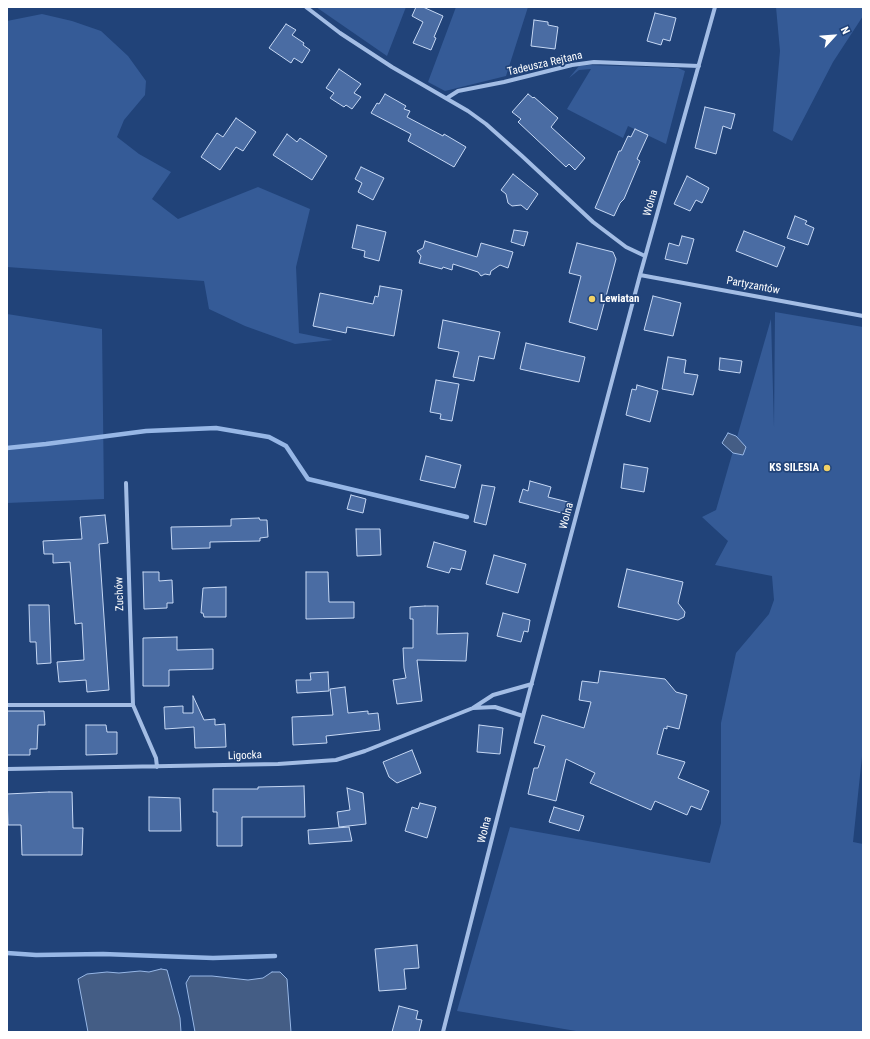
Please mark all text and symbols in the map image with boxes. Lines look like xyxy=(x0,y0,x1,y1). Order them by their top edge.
north arrow xyxy=(814,16,854,56)
text: N xyxy=(838,25,853,36)
street label: Tadeusza Rejtana xyxy=(506,49,584,79)
street label: Wolna xyxy=(641,188,661,218)
street label: Partyzantów xyxy=(725,274,781,298)
place label: Lewiatan xyxy=(600,292,639,306)
marker: Lewiatan xyxy=(587,294,597,304)
place label: KS SILESIA xyxy=(769,461,819,475)
marker: KS SILESIA xyxy=(822,463,832,473)
street label: Wolna xyxy=(557,501,577,531)
street label: Zuchów xyxy=(113,577,127,611)
street label: Ligocka xyxy=(228,749,262,763)
street label: Wolna xyxy=(475,815,495,845)

